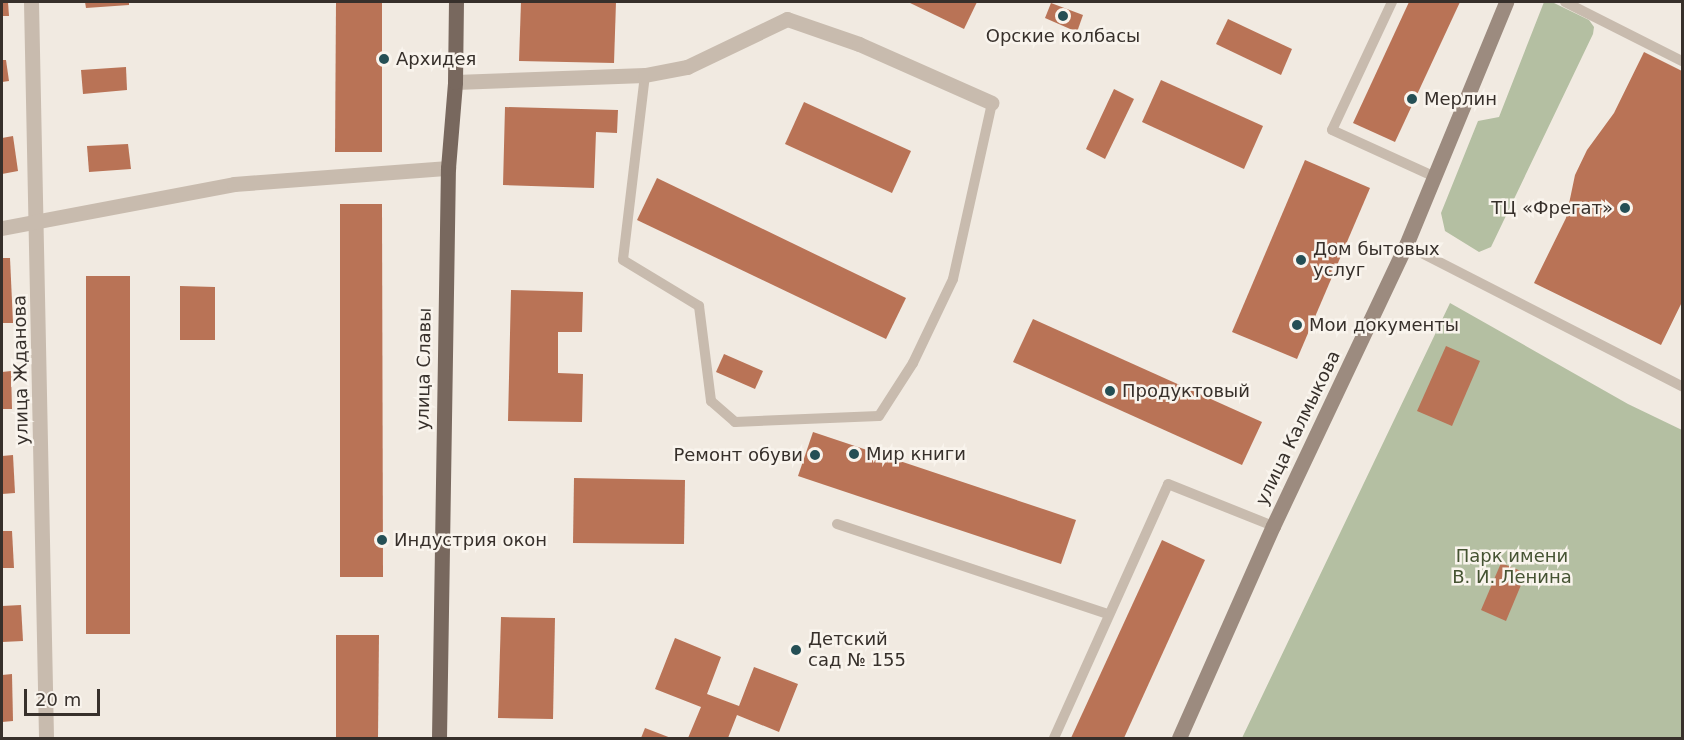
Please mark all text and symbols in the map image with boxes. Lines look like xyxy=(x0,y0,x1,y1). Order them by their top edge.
marker: Орские колбасы xyxy=(1056,9,1070,23)
place label: Орские колбасы xyxy=(986,25,1140,47)
place label: Архидея xyxy=(396,48,476,70)
marker: Архидея xyxy=(377,52,391,66)
place label: Мерлин xyxy=(1424,88,1497,110)
marker: Мерлин xyxy=(1405,92,1419,106)
place label: ТЦ «Фрегат» xyxy=(1491,197,1613,219)
marker: ТЦ «Фрегат» xyxy=(1618,201,1632,215)
place label: Дом бытовых услуг xyxy=(1313,239,1440,282)
marker: Дом бытовых услуг xyxy=(1294,253,1308,267)
street label: улица Жданова xyxy=(9,295,33,445)
street label: улица Славы xyxy=(412,307,436,431)
place label: Мои документы xyxy=(1309,314,1459,336)
marker: Мои документы xyxy=(1290,318,1304,332)
street label: улица Калмыкова xyxy=(1251,347,1345,509)
place label: Продуктовый xyxy=(1122,380,1250,402)
marker: Продуктовый xyxy=(1103,384,1117,398)
place label: Мир книги xyxy=(866,443,966,465)
place label: Ремонт обуви xyxy=(673,444,803,466)
marker: Мир книги xyxy=(847,447,861,461)
marker: Ремонт обуви xyxy=(808,448,822,462)
place label: Индустрия окон xyxy=(394,529,547,551)
marker: Индустрия окон xyxy=(375,533,389,547)
park label: Парк имени В. И. Ленина xyxy=(1452,546,1572,588)
place label: Детский сад № 155 xyxy=(808,629,906,672)
marker: Детский сад № 155 xyxy=(789,643,803,657)
scale bar xyxy=(27,677,104,715)
text: 20 m xyxy=(35,689,81,710)

